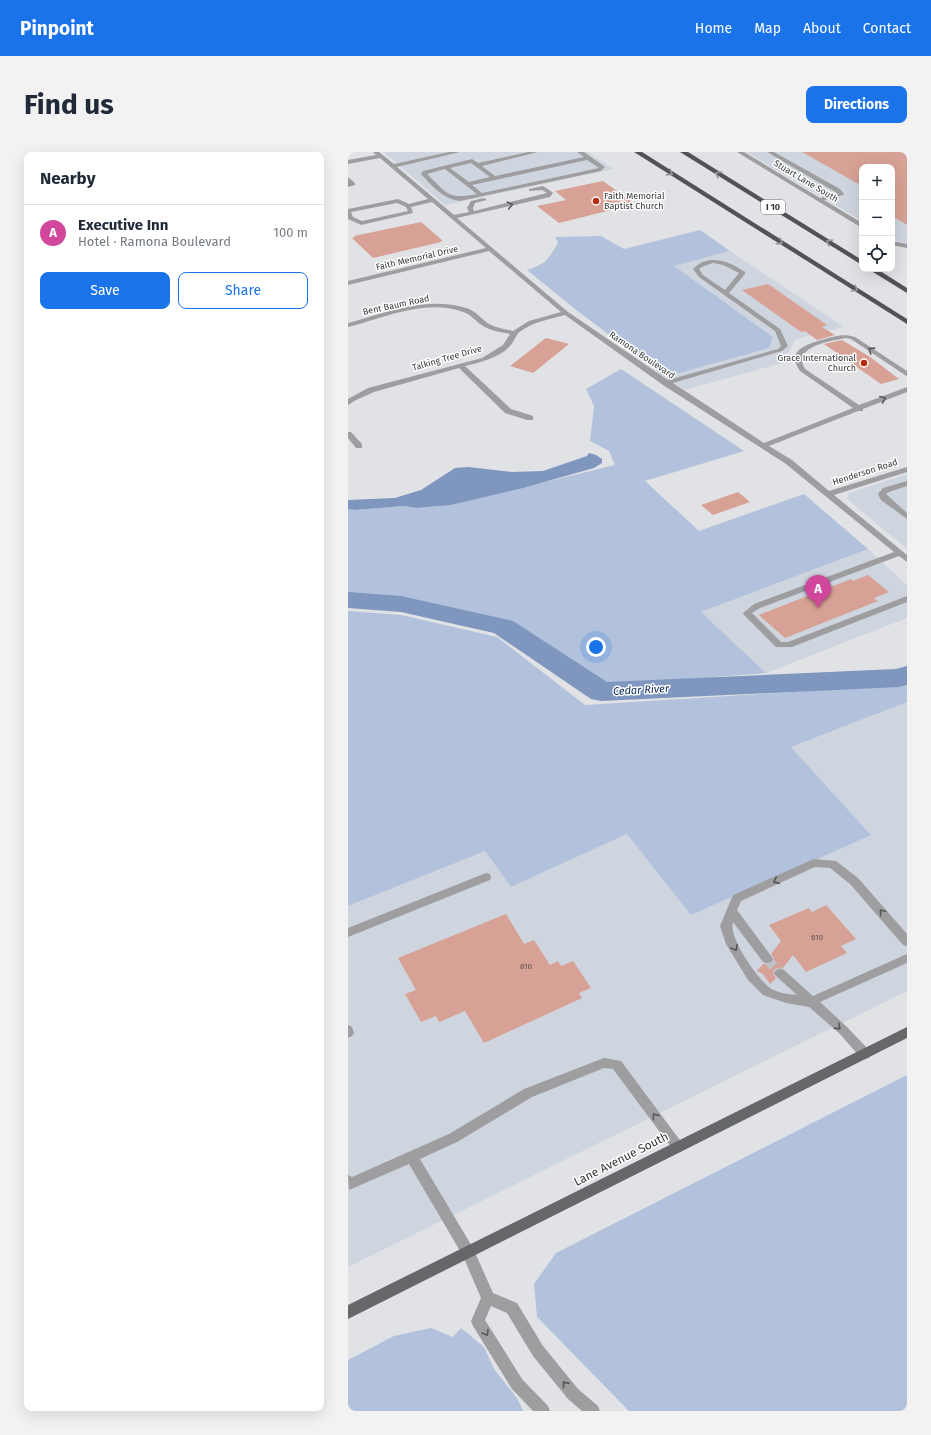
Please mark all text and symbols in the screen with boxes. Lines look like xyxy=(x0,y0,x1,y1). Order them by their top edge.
text: Pinpoint xyxy=(20,17,94,40)
text: Home xyxy=(695,20,732,37)
text: Map xyxy=(754,20,781,37)
text: About xyxy=(803,20,841,37)
text: Contact xyxy=(863,20,911,37)
button: Directions xyxy=(806,86,907,123)
text: Find us xyxy=(24,88,114,121)
street label: Stuart Lane South xyxy=(772,158,840,204)
map controls xyxy=(859,164,895,272)
button: + xyxy=(859,164,895,200)
text: Nearby xyxy=(40,168,95,189)
one-way arrow xyxy=(666,168,673,176)
one-way arrow xyxy=(715,171,722,178)
place label: Faith Memorial Baptist Church xyxy=(604,191,665,211)
marker: Faith Memorial Baptist Church xyxy=(591,196,601,206)
road number: I 10 xyxy=(761,200,785,214)
button: − xyxy=(859,200,895,236)
one-way arrow xyxy=(507,201,513,209)
text: Executive Inn xyxy=(78,216,168,234)
text: A xyxy=(49,225,57,240)
text: 100 m xyxy=(273,225,308,240)
text: Hotel · Ramona Boulevard xyxy=(78,234,231,249)
button: locate xyxy=(859,236,895,272)
one-way arrow xyxy=(776,238,783,245)
one-way arrow xyxy=(826,240,833,247)
street label: Faith Memorial Drive xyxy=(375,244,459,272)
button: Save xyxy=(40,272,170,309)
button: Share xyxy=(178,272,308,309)
one-way arrow xyxy=(851,285,858,292)
street label: Bent Baum Road xyxy=(362,293,430,317)
street label: Ramona Boulevard xyxy=(607,329,677,381)
street label: Talking Tree Drive xyxy=(411,343,483,373)
one-way arrow xyxy=(868,348,875,355)
place label: Grace International Church xyxy=(778,353,856,373)
marker: Grace International Church xyxy=(859,358,869,368)
one-way arrow xyxy=(879,396,887,404)
street label: Henderson Road xyxy=(831,457,899,487)
pin: A xyxy=(805,575,831,608)
your location xyxy=(586,637,606,657)
water label: Cedar River xyxy=(613,682,670,698)
one-way arrow xyxy=(772,876,780,884)
one-way arrow xyxy=(879,910,886,917)
house number: 610 xyxy=(811,933,823,942)
one-way arrow xyxy=(730,944,738,951)
house number: 810 xyxy=(520,962,533,971)
one-way arrow xyxy=(834,1022,841,1029)
one-way arrow xyxy=(653,1113,660,1120)
street label: Lane Avenue South xyxy=(571,1129,671,1189)
one-way arrow xyxy=(481,1329,488,1336)
one-way arrow xyxy=(562,1382,569,1389)

